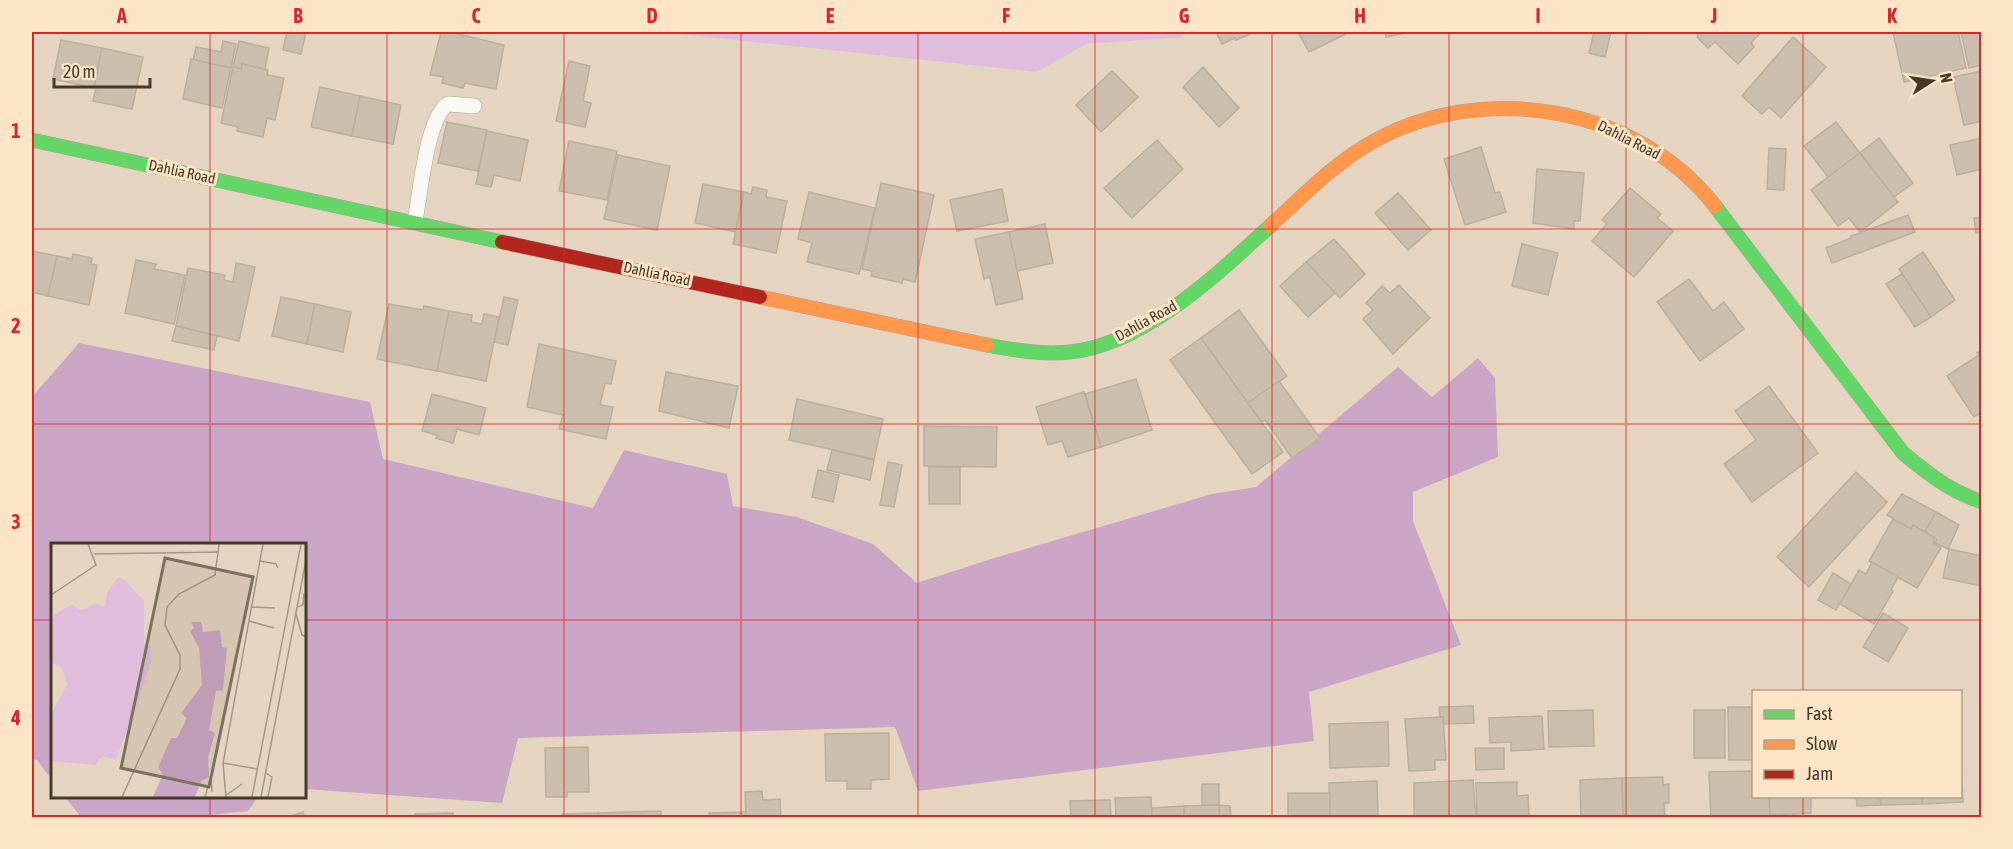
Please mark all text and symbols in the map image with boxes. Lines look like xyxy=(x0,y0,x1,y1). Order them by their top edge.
text: A xyxy=(116,4,127,27)
text: B xyxy=(293,4,303,27)
text: C xyxy=(472,4,481,27)
text: D xyxy=(646,4,658,27)
text: E xyxy=(826,4,835,27)
text: F xyxy=(1002,4,1010,27)
text: G xyxy=(1179,4,1190,27)
text: H xyxy=(1354,4,1366,27)
text: I xyxy=(1535,4,1541,27)
text: J xyxy=(1710,4,1717,27)
text: K xyxy=(1887,4,1897,27)
scale bar xyxy=(54,51,150,89)
north arrow xyxy=(1902,51,1962,111)
text: 20 m xyxy=(63,61,95,82)
text: N xyxy=(1937,71,1956,84)
street label: Dahlia Road xyxy=(1595,117,1663,163)
text: 1 xyxy=(11,119,21,142)
street label: Dahlia Road xyxy=(147,156,217,187)
street label: Dahlia Road xyxy=(622,258,692,289)
street label: Dahlia Road xyxy=(1112,297,1180,344)
text: 2 xyxy=(11,314,21,337)
text: 3 xyxy=(11,510,21,533)
inset map xyxy=(51,543,306,798)
legend xyxy=(1752,690,1962,798)
text: Fast xyxy=(1806,703,1833,724)
text: 4 xyxy=(10,706,21,729)
text: Slow xyxy=(1806,733,1837,754)
text: Jam xyxy=(1806,763,1833,784)

